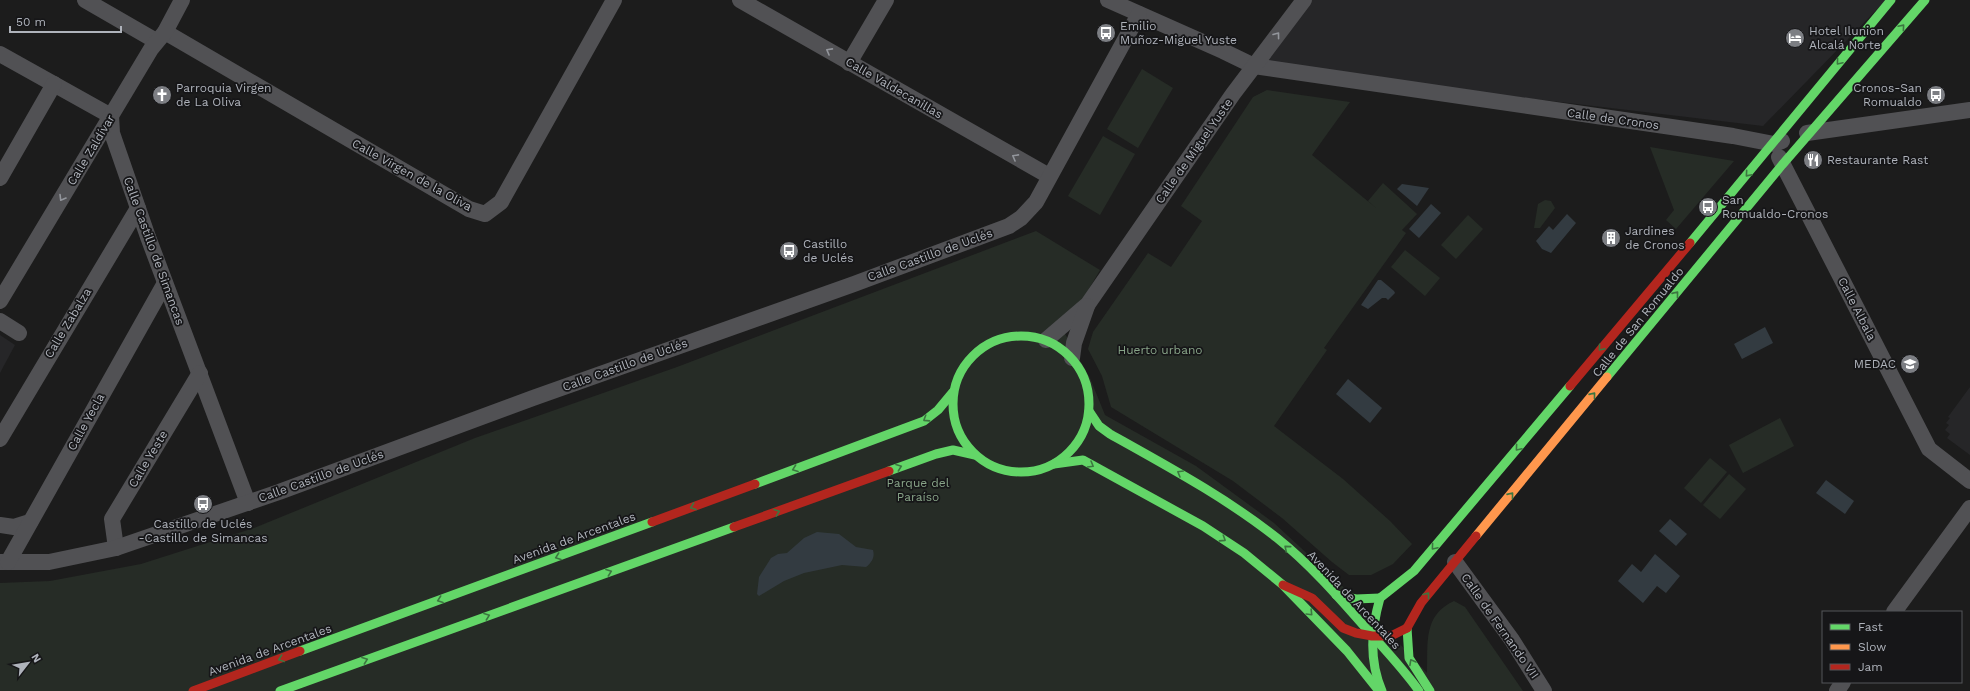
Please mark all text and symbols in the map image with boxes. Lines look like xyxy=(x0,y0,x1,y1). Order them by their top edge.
scale bar xyxy=(10,8,121,34)
text: 50 m xyxy=(16,15,46,29)
place label: Emilio Muñoz-Miguel Yuste xyxy=(1120,19,1237,47)
bus stop icon: Emilio Muñoz-Miguel Yuste xyxy=(1095,22,1117,44)
place label: Hotel Ilunion Alcalá Norte xyxy=(1809,24,1884,52)
one-way arrow xyxy=(1897,24,1904,32)
hotel icon: Hotel Ilunion Alcalá Norte xyxy=(1784,27,1806,49)
one-way arrow xyxy=(1273,32,1280,39)
one-way arrow xyxy=(826,49,833,56)
street label: Calle Valdecanillas xyxy=(843,55,945,121)
one-way arrow xyxy=(1837,58,1844,65)
place label: Parroquia Virgen de La Oliva xyxy=(176,81,272,109)
place label: Cronos-San Romualdo xyxy=(1853,81,1922,109)
church icon: Parroquia Virgen de La Oliva xyxy=(151,84,173,106)
bus stop icon: Cronos-San Romualdo xyxy=(1925,84,1947,106)
street label: Calle de Miguel Yuste xyxy=(1152,96,1236,206)
street label: Calle de Cronos xyxy=(1566,106,1660,132)
street label: Calle Zaldívar xyxy=(64,112,118,188)
street label: Calle Virgen de la Oliva xyxy=(350,136,475,214)
restaurant icon: Restaurante Rast xyxy=(1802,149,1824,171)
place label: Restaurante Rast xyxy=(1827,153,1928,167)
one-way arrow xyxy=(1012,154,1019,161)
one-way arrow xyxy=(1746,169,1753,176)
street label: Calle Castillo de Simancas xyxy=(121,175,187,327)
place label: San Romualdo-Cronos xyxy=(1722,193,1828,221)
one-way arrow xyxy=(59,194,67,201)
bus stop icon: San Romualdo-Cronos xyxy=(1697,196,1719,218)
place label: Jardines de Cronos xyxy=(1625,224,1685,252)
street label: Calle Castillo de Uclés xyxy=(866,226,994,284)
building icon: Jardines de Cronos xyxy=(1600,227,1622,249)
place label: Castillo de Uclés xyxy=(803,237,854,265)
bus stop icon: Castillo de Uclés xyxy=(778,240,800,262)
street label: Calle de San Romualdo xyxy=(1590,264,1686,380)
street label: Calle Albala xyxy=(1835,275,1879,343)
street label: Calle Zabalza xyxy=(42,285,94,360)
one-way arrow xyxy=(1671,292,1678,299)
street label: Calle Castillo de Uclés xyxy=(561,336,689,394)
park label: Huerto urbano xyxy=(1117,343,1203,357)
one-way arrow xyxy=(1599,343,1606,351)
school or university icon: MEDAC xyxy=(1899,353,1921,375)
place label: MEDAC xyxy=(1854,357,1896,371)
street label: Calle Yecla xyxy=(65,391,107,453)
one-way arrow xyxy=(1589,392,1596,399)
one-way arrow xyxy=(923,414,930,421)
street label: Calle Yeste xyxy=(125,428,171,490)
one-way arrow xyxy=(1515,443,1522,450)
street label: Calle Castillo de Uclés xyxy=(257,447,385,505)
one-way arrow xyxy=(1087,460,1094,467)
one-way arrow xyxy=(792,464,799,472)
one-way arrow xyxy=(895,464,902,472)
one-way arrow xyxy=(1177,470,1184,477)
park label: Parque del Paraíso xyxy=(887,476,950,504)
bus stop icon: Castillo de Uclés -Castillo de Simancas xyxy=(192,493,214,515)
one-way arrow xyxy=(1506,493,1513,500)
one-way arrow xyxy=(689,502,696,510)
one-way arrow xyxy=(773,508,780,516)
street label: Avenida de Arcentales xyxy=(511,509,637,567)
place label: Castillo de Uclés -Castillo de Simancas xyxy=(138,517,268,545)
one-way arrow xyxy=(1219,535,1226,542)
one-way arrow xyxy=(1431,542,1438,550)
one-way arrow xyxy=(1284,545,1291,552)
street label: Avenida de Arcentales xyxy=(1305,548,1403,652)
one-way arrow xyxy=(554,552,561,560)
one-way arrow xyxy=(606,568,613,577)
street label: Calle de Fernando VII xyxy=(1458,571,1542,681)
one-way arrow xyxy=(1422,592,1429,599)
one-way arrow xyxy=(437,595,444,604)
one-way arrow xyxy=(1305,608,1313,616)
legend xyxy=(1822,611,1962,683)
one-way arrow xyxy=(484,613,491,621)
text: Fast xyxy=(1858,620,1883,634)
street label: Avenida de Arcentales xyxy=(207,621,333,679)
text: Slow xyxy=(1858,640,1886,654)
north arrow xyxy=(8,643,48,683)
text: N xyxy=(28,651,44,665)
one-way arrow xyxy=(277,654,284,662)
one-way arrow xyxy=(361,657,368,665)
one-way arrow xyxy=(1409,659,1416,666)
text: Jam xyxy=(1858,660,1883,674)

